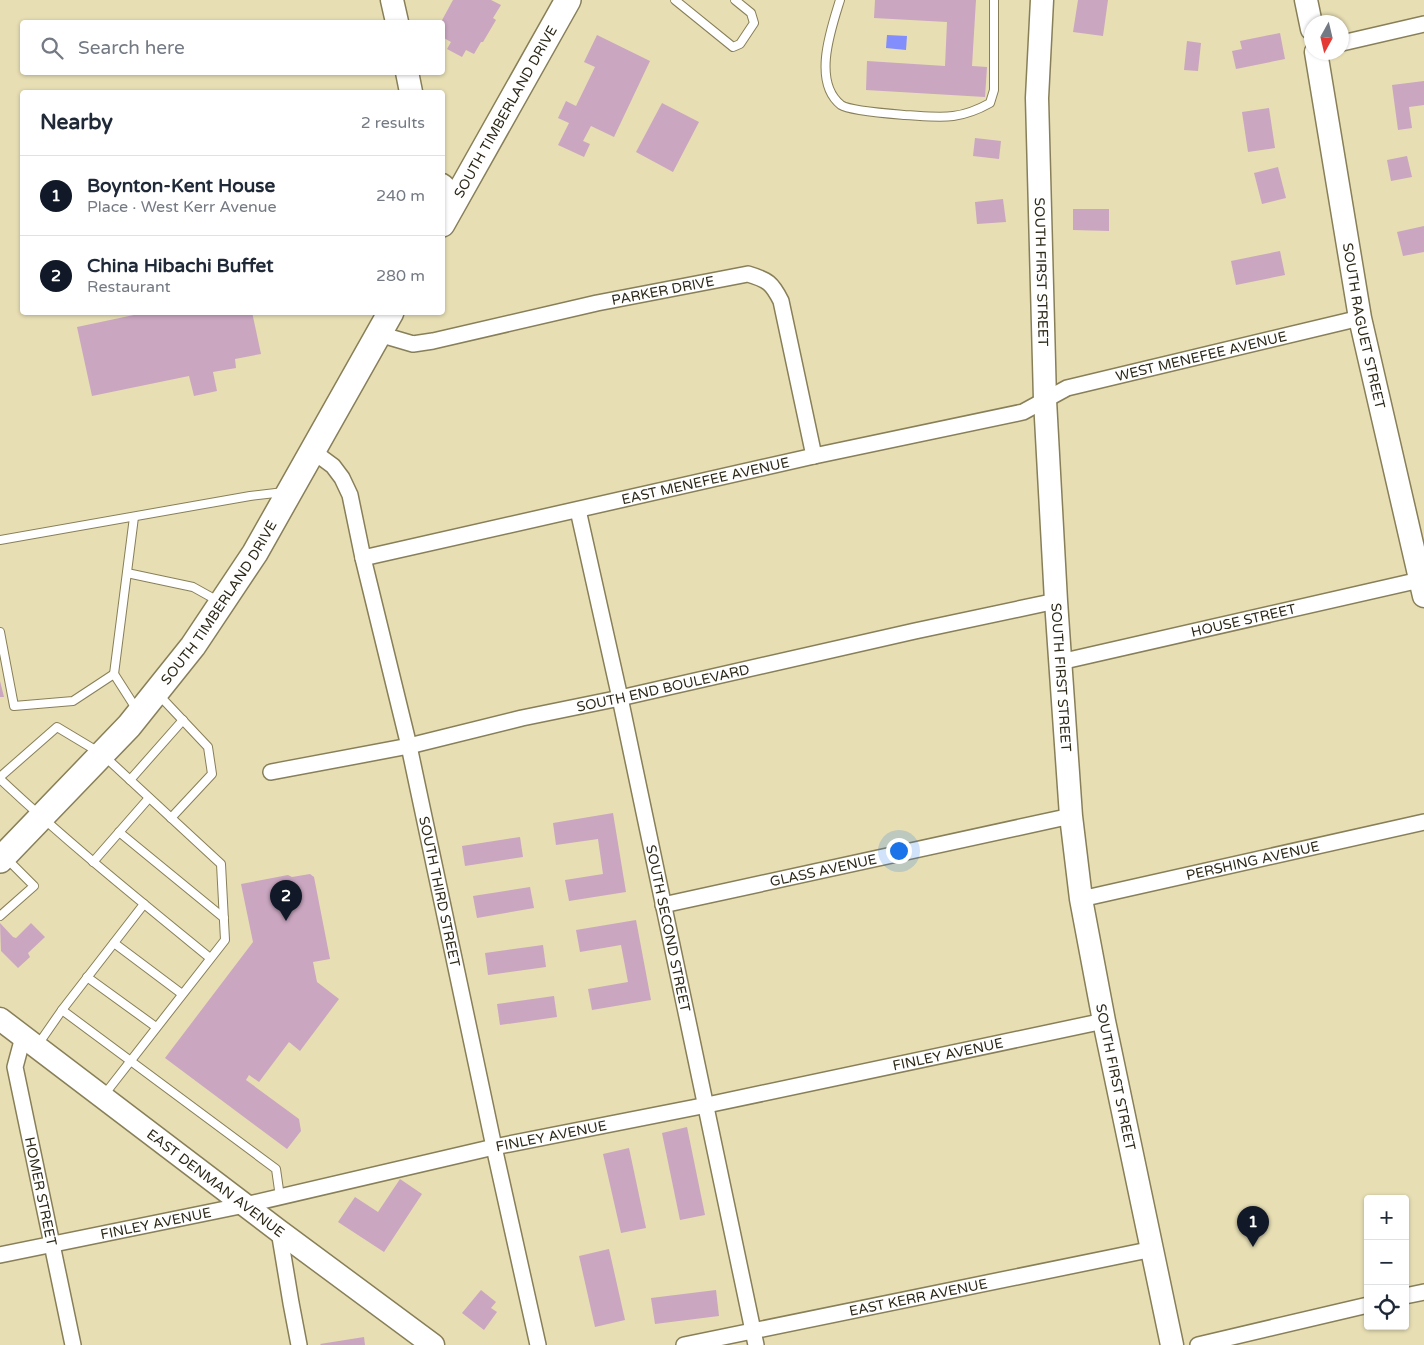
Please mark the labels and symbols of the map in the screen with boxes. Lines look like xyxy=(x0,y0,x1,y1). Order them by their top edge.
north arrow xyxy=(1304,15,1349,60)
street label: SOUTH TIMBERLAND DRIVE xyxy=(450,22,560,201)
street label: SOUTH FIRST STREET xyxy=(1031,197,1052,347)
street label: SOUTH RAGUET STREET xyxy=(1339,242,1389,411)
street label: PARKER DRIVE xyxy=(610,272,716,309)
street label: WEST MENEFEE AVENUE xyxy=(1114,327,1288,385)
street label: EAST MENEFEE AVENUE xyxy=(620,453,791,508)
street label: SOUTH TIMBERLAND DRIVE xyxy=(157,517,280,688)
street label: HOUSE STREET xyxy=(1189,600,1298,640)
street label: SOUTH FIRST STREET xyxy=(1048,602,1075,753)
street label: SOUTH END BOULEVARD xyxy=(575,660,751,715)
street label: SOUTH THIRD STREET xyxy=(416,815,464,969)
street label: PERSHING AVENUE xyxy=(1184,837,1321,884)
your location xyxy=(886,838,912,864)
street label: SOUTH SECOND STREET xyxy=(643,843,694,1014)
street label: GLASS AVENUE xyxy=(768,850,878,890)
pin: 2 xyxy=(270,880,302,921)
street label: SOUTH FIRST STREET xyxy=(1092,1002,1139,1152)
street label: FINLEY AVENUE xyxy=(891,1034,1005,1074)
street label: FINLEY AVENUE xyxy=(494,1116,608,1155)
street label: EAST DENMAN AVENUE xyxy=(144,1125,288,1241)
street label: HOMER STREET xyxy=(21,1135,61,1248)
street label: FINLEY AVENUE xyxy=(99,1204,213,1243)
pin: 1 xyxy=(1237,1206,1269,1247)
street label: EAST KERR AVENUE xyxy=(847,1275,989,1320)

